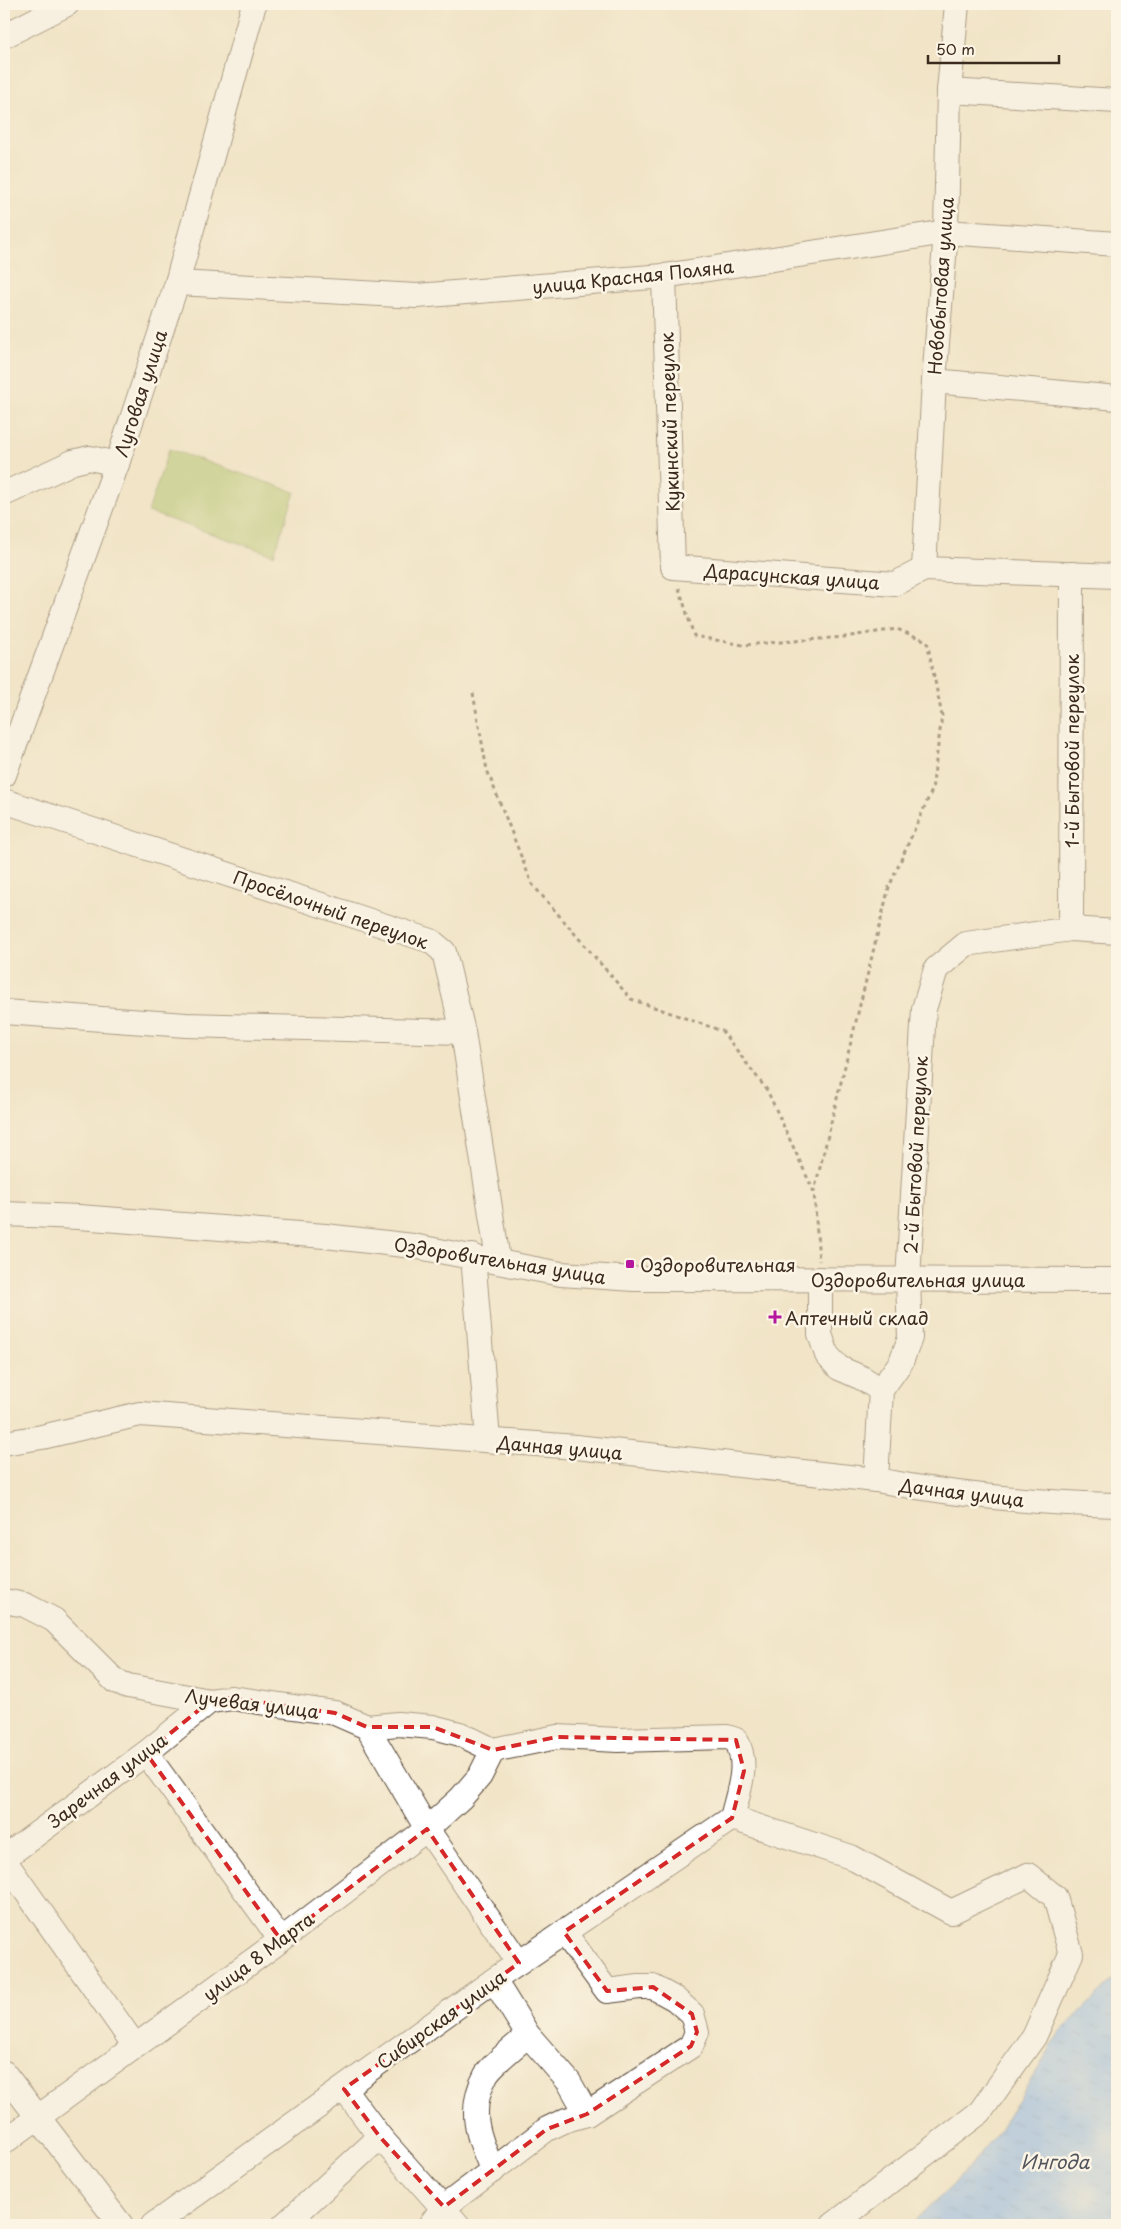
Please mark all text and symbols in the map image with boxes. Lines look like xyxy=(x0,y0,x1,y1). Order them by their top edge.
scale bar xyxy=(928,32,1060,64)
text: 50 m xyxy=(936,37,975,60)
street label: Новобытовая улица xyxy=(920,196,960,376)
street label: улица Красная Поляна xyxy=(531,252,736,300)
street label: Луговая улица xyxy=(107,325,173,460)
street label: Кукинский переулок xyxy=(652,332,686,512)
street label: Дарасунская улица xyxy=(703,556,881,596)
street label: 1-й Бытовой переулок xyxy=(1058,654,1085,848)
street label: Просёлочный переулок xyxy=(230,863,433,955)
street label: 2-й Бытовой переулок xyxy=(896,1055,934,1255)
street label: Оздоровительная улица xyxy=(392,1230,609,1290)
place label: Оздоровительная xyxy=(640,1251,796,1278)
marker: Оздоровительная xyxy=(624,1258,636,1270)
street label: Оздоровительная улица xyxy=(811,1266,1026,1293)
place label: Аптечный склад xyxy=(785,1304,929,1331)
marker: Аптечный склад xyxy=(769,1311,781,1323)
street label: Дачная улица xyxy=(495,1428,624,1466)
street label: Дачная улица xyxy=(897,1471,1027,1513)
street label: Лучевая улица xyxy=(183,1681,321,1725)
street label: Заречная улица xyxy=(42,1726,173,1834)
street label: улица 8 Марта xyxy=(197,1905,319,2007)
street label: Сибирская улица xyxy=(371,1962,512,2075)
water label: Ингода xyxy=(1021,2147,1090,2175)

